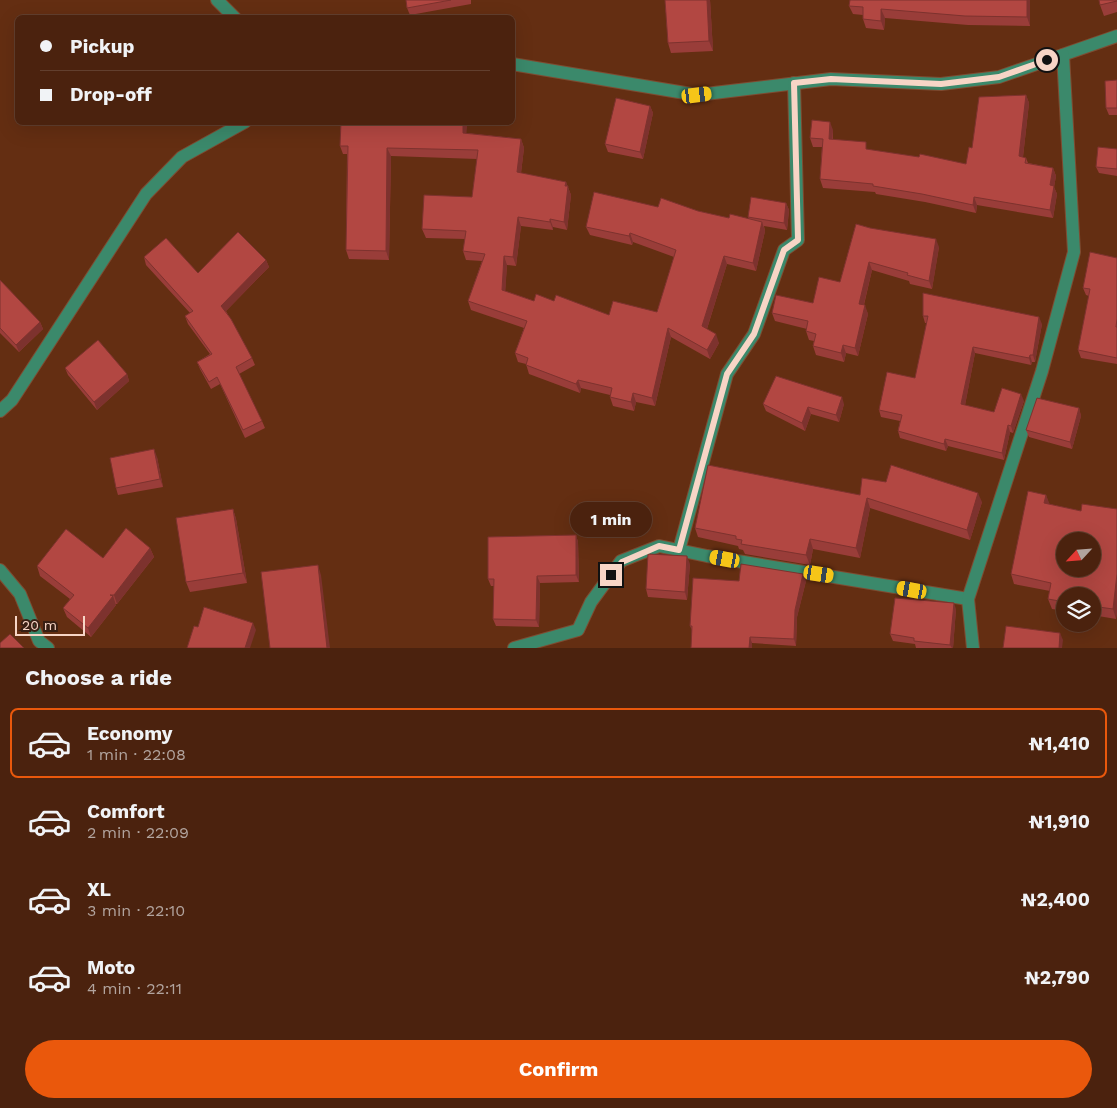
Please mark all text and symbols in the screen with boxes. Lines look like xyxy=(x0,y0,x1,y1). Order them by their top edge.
text: Pickup xyxy=(70,35,134,58)
route start xyxy=(1036,49,1058,71)
text: Drop-off xyxy=(70,83,152,106)
car xyxy=(681,86,712,104)
callout: 1 min xyxy=(570,502,652,538)
text: 1 min xyxy=(590,510,632,529)
north arrow xyxy=(1056,532,1101,578)
map controls xyxy=(1056,532,1101,632)
car xyxy=(708,549,741,569)
route end xyxy=(600,564,622,586)
car xyxy=(803,564,834,584)
car xyxy=(895,580,928,600)
button: layers xyxy=(1056,587,1101,632)
scale bar xyxy=(15,613,85,636)
text: 20 m xyxy=(22,617,57,633)
text: Choose a ride xyxy=(25,665,172,690)
icon: car xyxy=(27,721,72,766)
text: Economy xyxy=(87,722,172,745)
text: ₦1,410 xyxy=(1029,732,1090,755)
text: 1 min · 22:08 xyxy=(87,745,186,764)
icon: car xyxy=(27,799,72,844)
text: Comfort xyxy=(87,800,165,823)
text: ₦1,910 xyxy=(1029,810,1090,833)
text: 2 min · 22:09 xyxy=(87,823,189,842)
icon: car xyxy=(27,877,72,922)
text: XL xyxy=(87,878,111,901)
text: ₦2,400 xyxy=(1021,888,1090,911)
text: 3 min · 22:10 xyxy=(87,901,185,920)
icon: car xyxy=(27,955,72,1000)
text: Moto xyxy=(87,956,135,979)
text: ₦2,790 xyxy=(1024,966,1090,989)
text: 4 min · 22:11 xyxy=(87,979,182,998)
button: Confirm xyxy=(25,1040,1092,1098)

